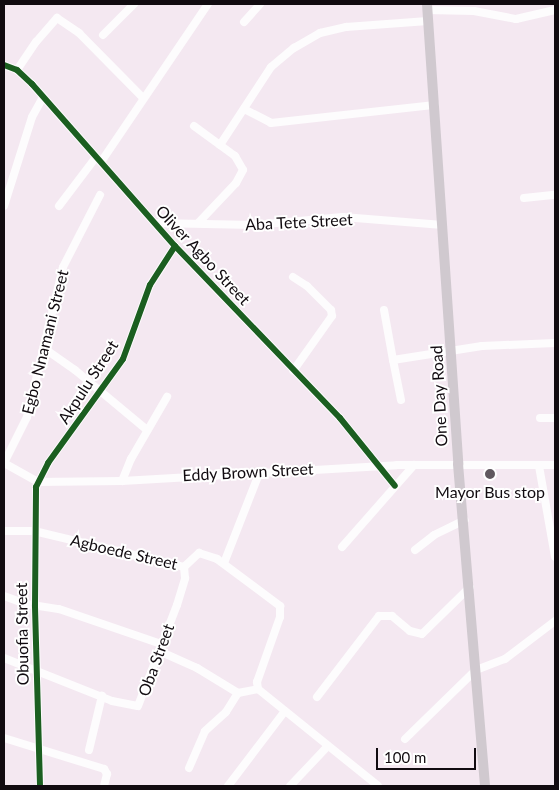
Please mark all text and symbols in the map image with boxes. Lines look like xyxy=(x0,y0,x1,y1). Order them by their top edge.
street label: Oliver Agbo Street xyxy=(152,201,254,309)
street label: Aba Tete Street xyxy=(245,210,353,234)
street label: Egbo Nnamani Street xyxy=(18,268,72,416)
street label: Akpulu Street xyxy=(54,337,122,427)
street label: One Day Road xyxy=(427,345,451,447)
street label: Eddy Brown Street xyxy=(182,459,314,485)
marker: Mayor Bus stop xyxy=(484,468,496,480)
place label: Mayor Bus stop xyxy=(435,482,545,502)
street label: Agboede Street xyxy=(69,530,179,574)
street label: Obuofia Street xyxy=(12,582,32,686)
street label: Oba Street xyxy=(134,621,178,699)
scale bar xyxy=(379,738,479,770)
text: 100 m xyxy=(384,748,426,766)

